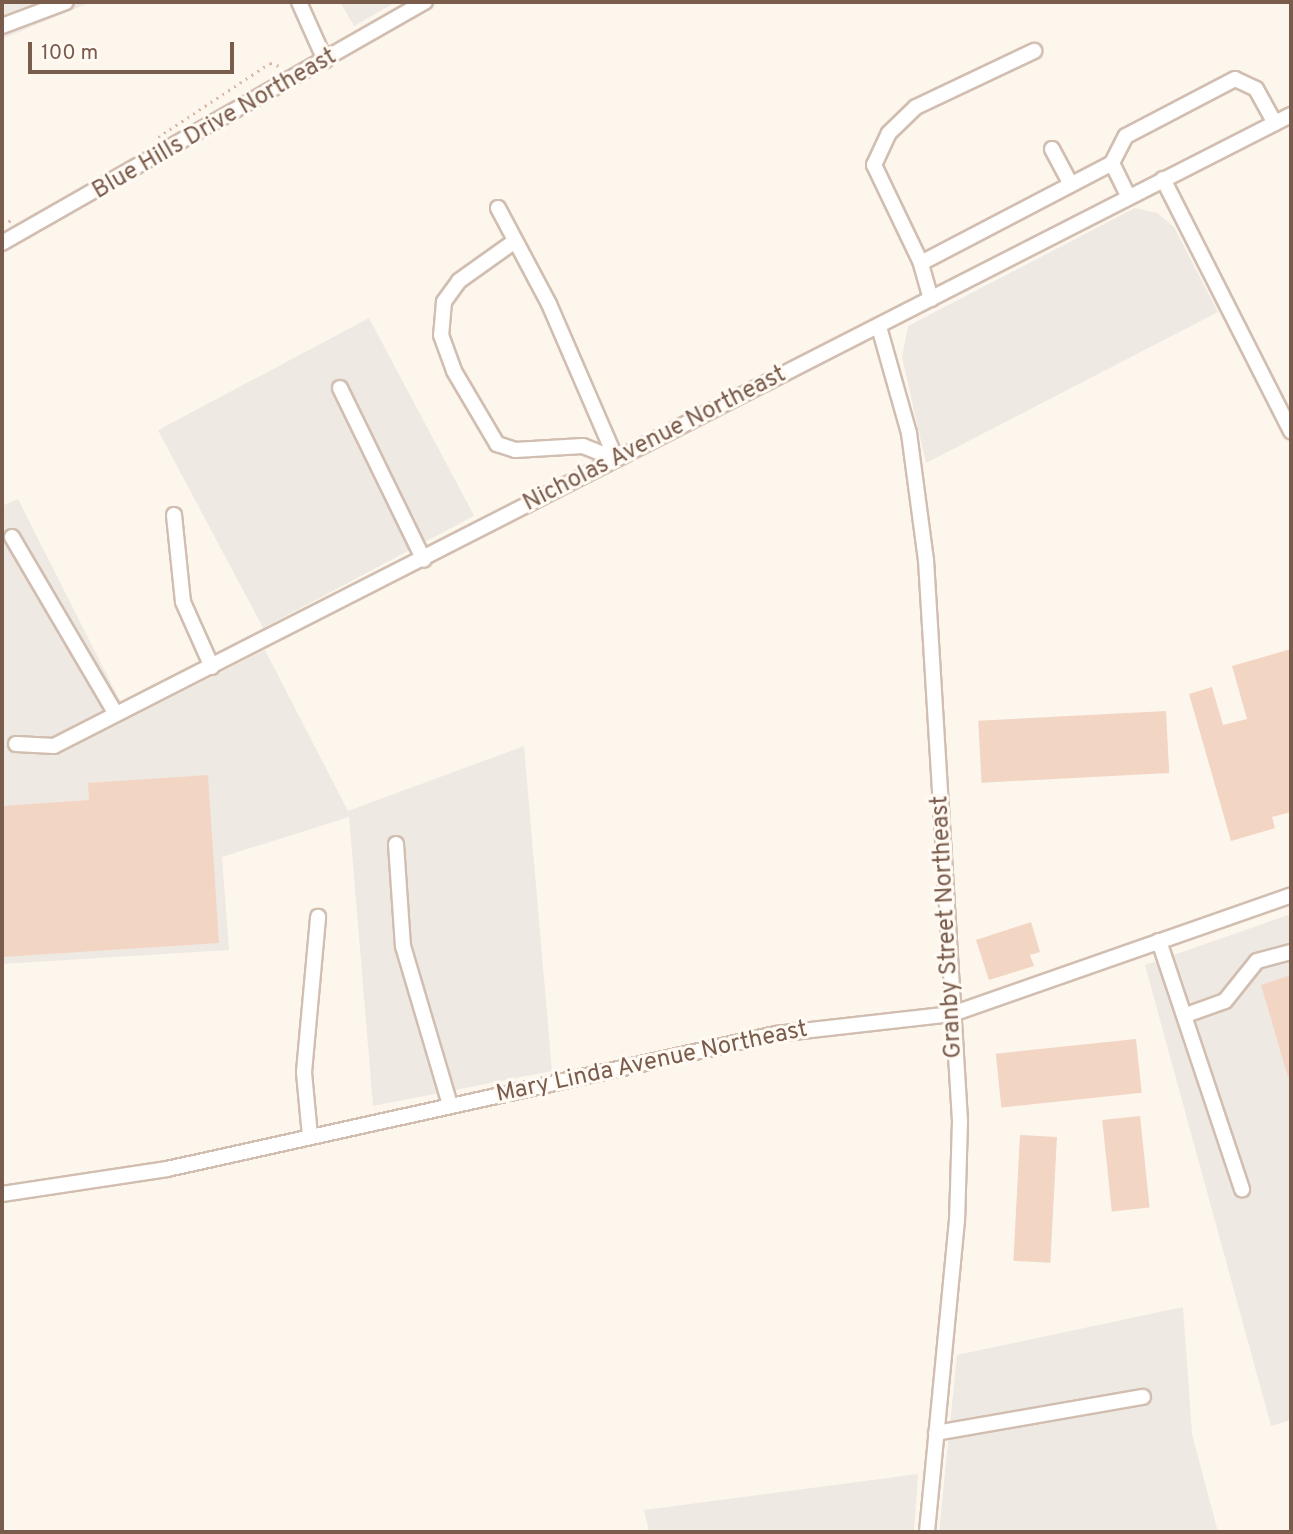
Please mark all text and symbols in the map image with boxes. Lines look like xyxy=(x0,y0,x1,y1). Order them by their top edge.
scale bar xyxy=(32,28,238,72)
text: 100 m xyxy=(41,40,98,67)
street label: Blue Hills Drive Northeast xyxy=(88,43,342,207)
street label: Nicholas Avenue Northeast xyxy=(518,361,792,519)
street label: Granby Street Northeast xyxy=(927,795,969,1059)
street label: Mary Linda Avenue Northeast xyxy=(493,1016,811,1110)

